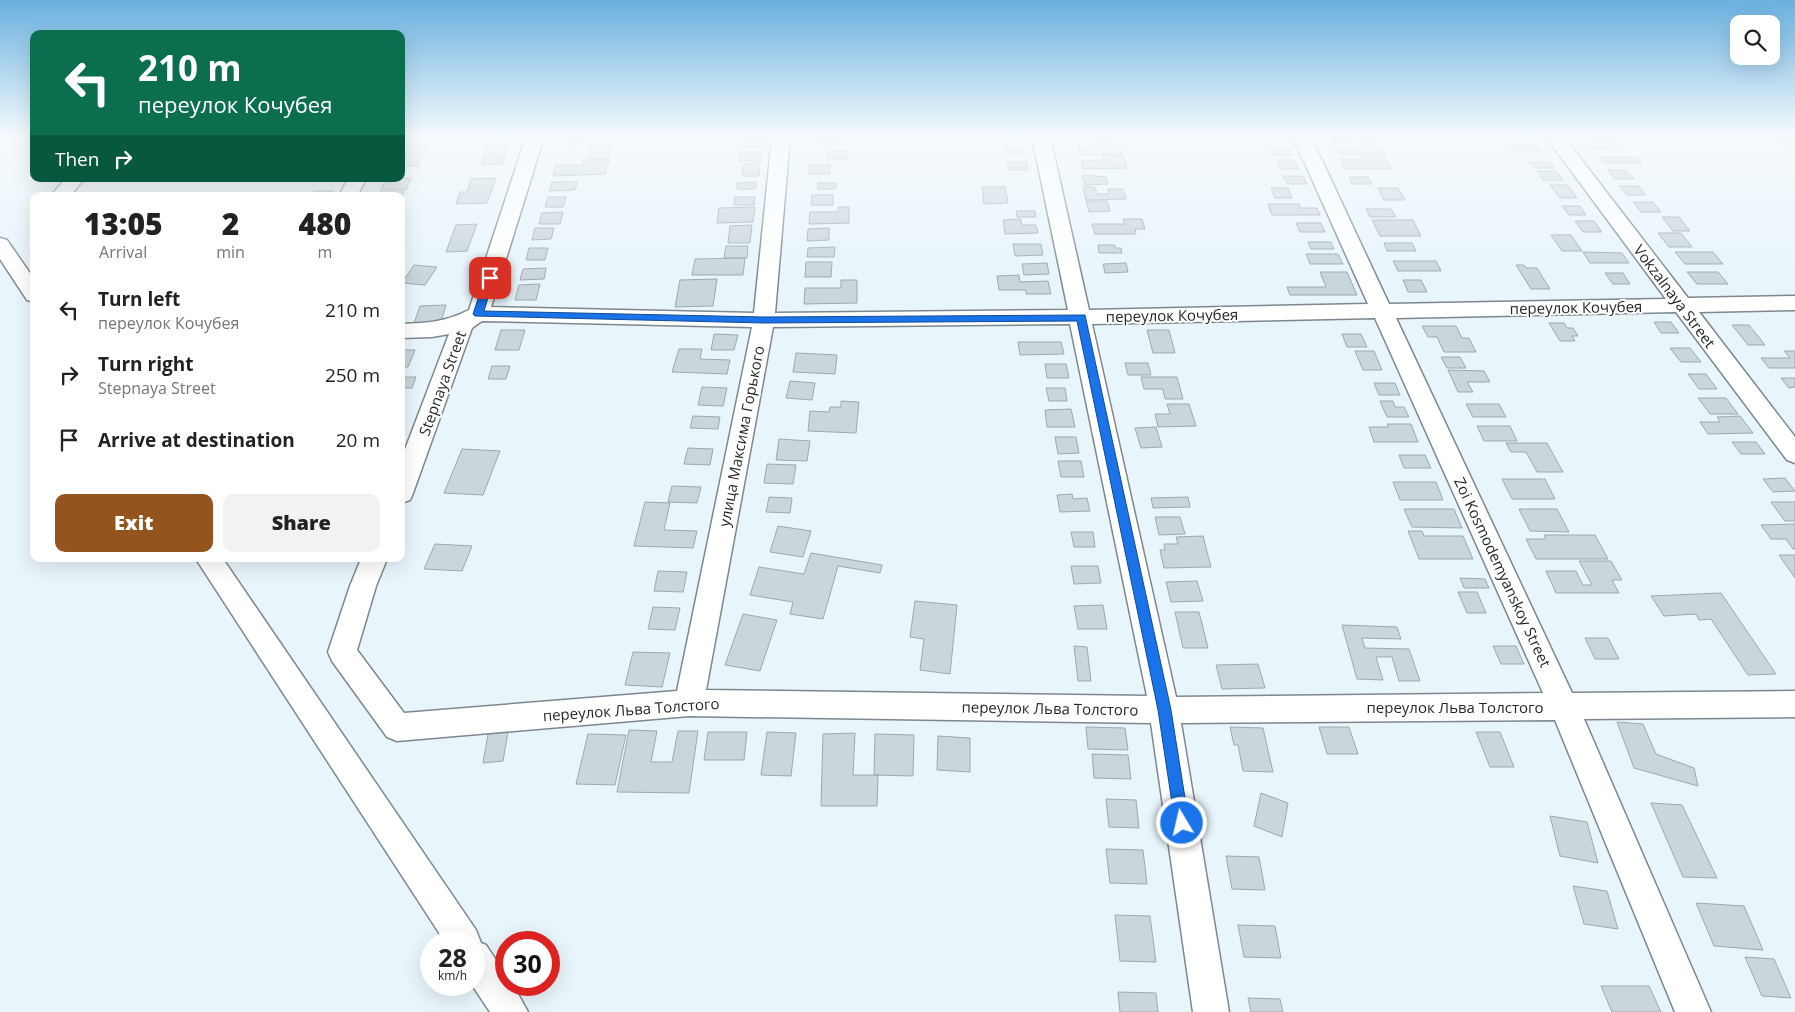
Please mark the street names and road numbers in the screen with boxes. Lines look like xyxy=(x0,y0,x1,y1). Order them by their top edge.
street label: Vokzalnaya Street xyxy=(1630,240,1720,352)
street label: переулок Кочубея xyxy=(1510,296,1642,318)
street label: переулок Кочубея xyxy=(1106,304,1238,326)
street label: Stepnaya Street xyxy=(414,328,470,438)
street label: улица Максима Горького xyxy=(714,344,768,528)
street label: Zoi Kosmodemyanskoy Street xyxy=(1450,474,1556,670)
street label: переулок Льва Толстого xyxy=(542,693,720,725)
street label: переулок Льва Толстого xyxy=(961,696,1139,720)
street label: переулок Льва Толстого xyxy=(1367,697,1543,717)

